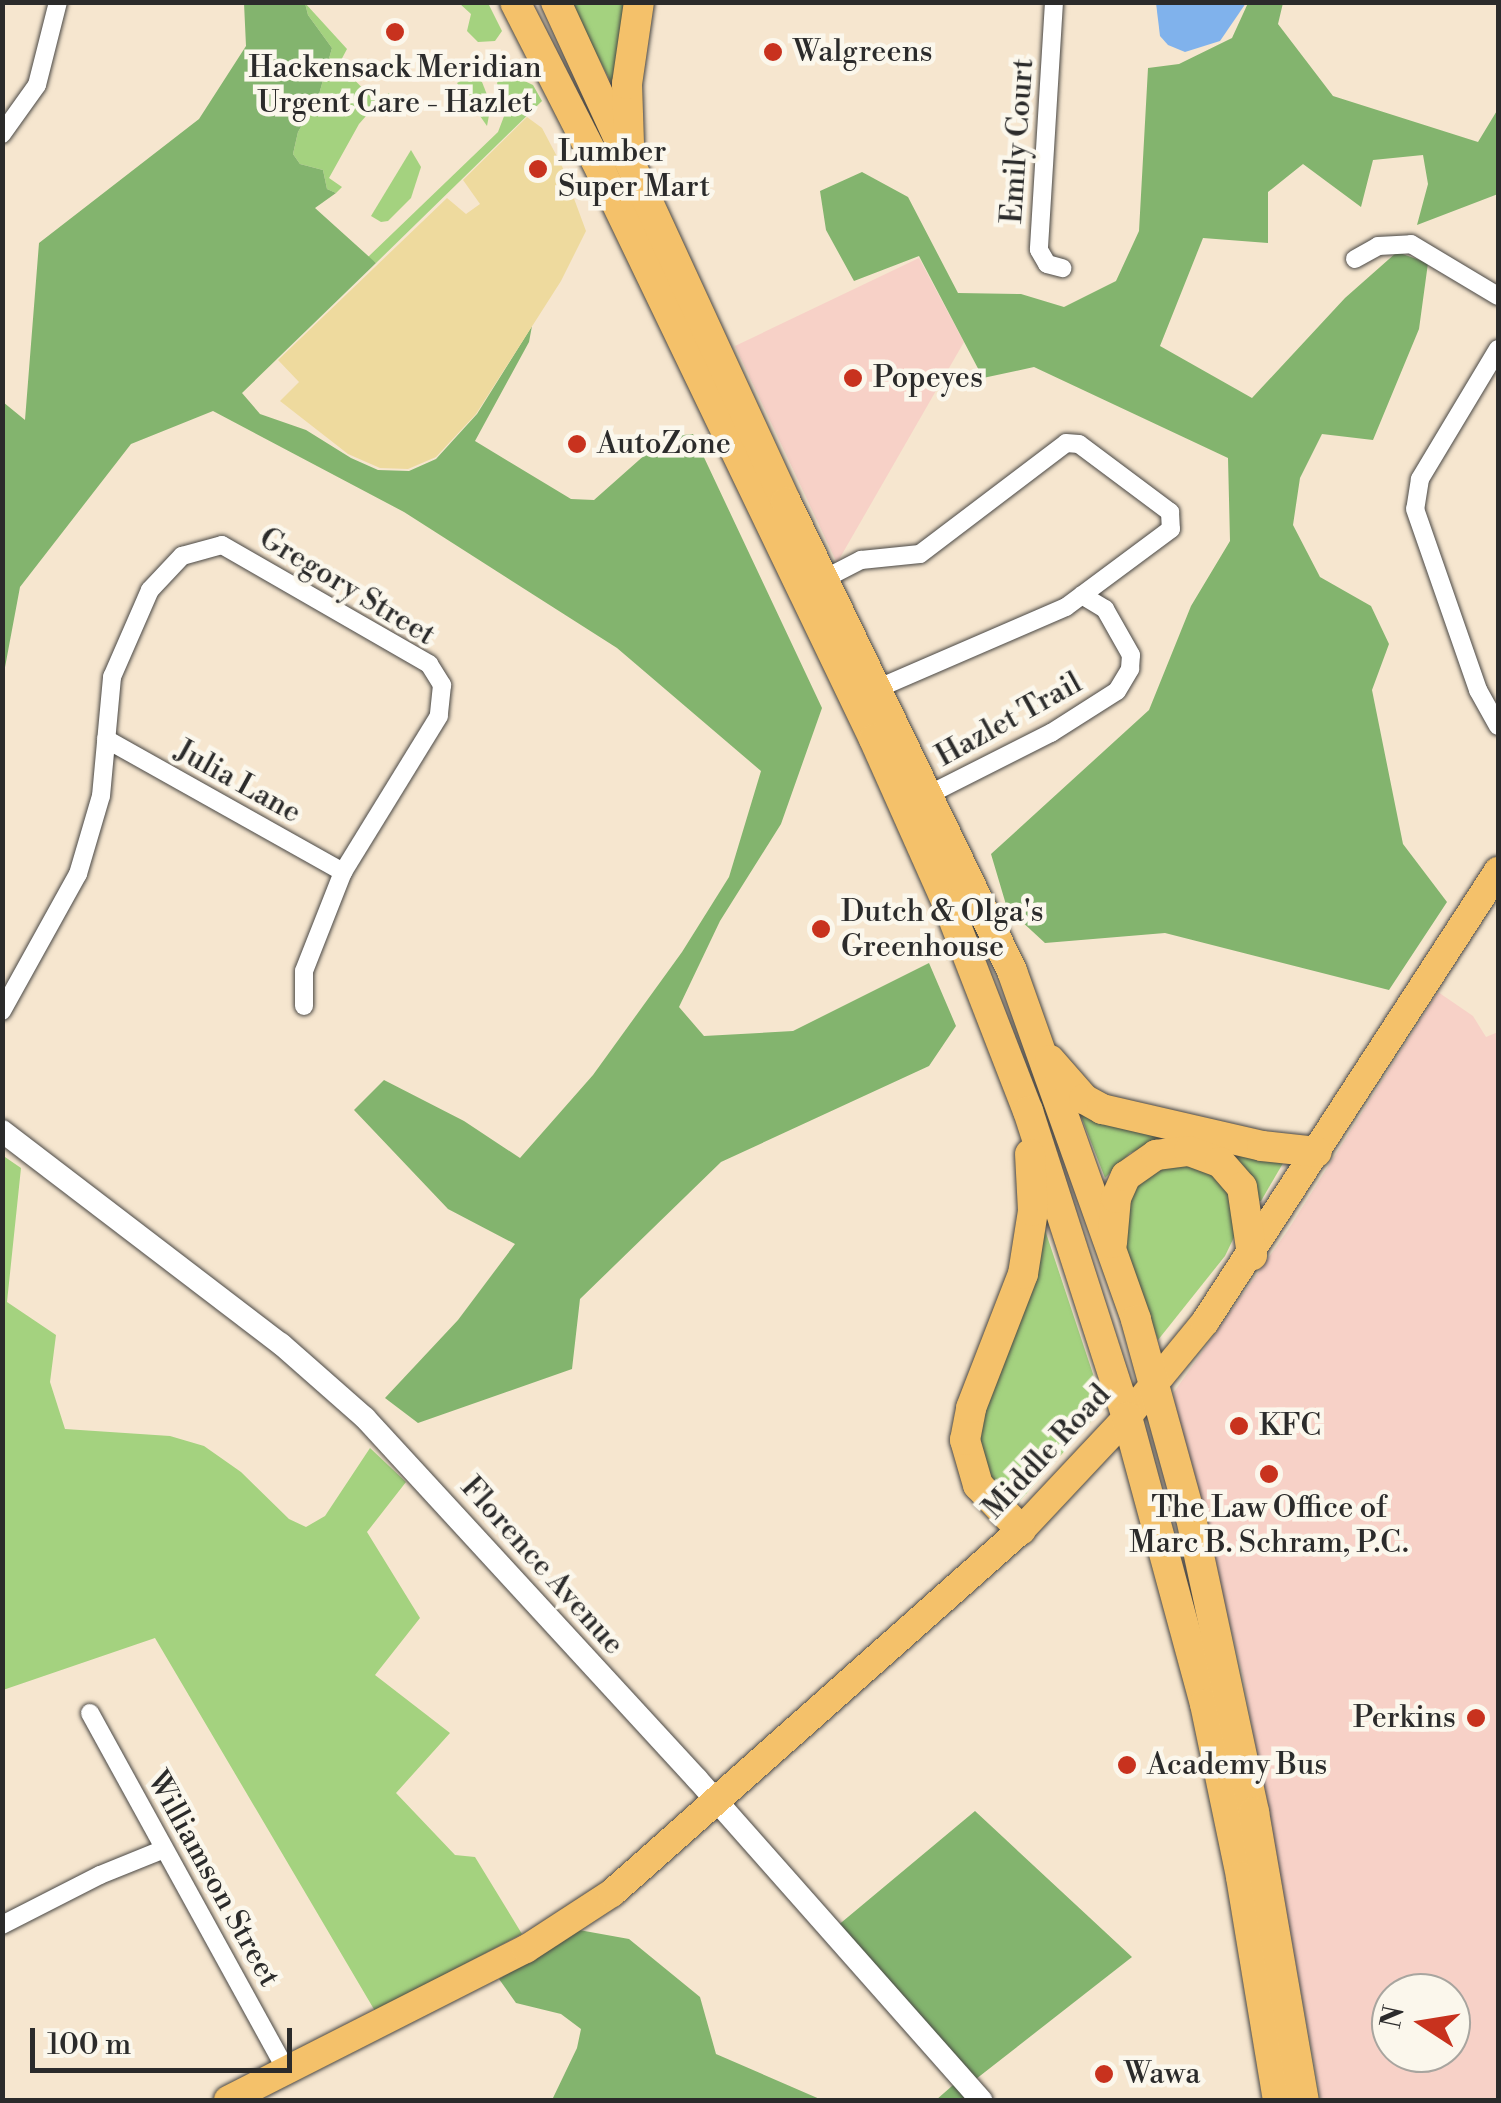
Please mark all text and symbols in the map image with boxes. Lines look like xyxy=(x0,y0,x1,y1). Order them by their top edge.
marker: Hackensack Meridian Urgent Care - Hazlet xyxy=(382,19,408,45)
place label: Walgreens xyxy=(793,34,933,70)
marker: Walgreens xyxy=(762,41,784,63)
place label: Hackensack Meridian Urgent Care - Hazlet xyxy=(248,50,542,120)
street label: Emily Court xyxy=(994,57,1042,225)
place label: Lumber Super Mart xyxy=(558,134,710,204)
marker: Lumber Super Mart xyxy=(527,158,549,180)
place label: Popeyes xyxy=(873,360,983,396)
marker: Popeyes xyxy=(842,367,864,389)
place label: AutoZone xyxy=(597,426,731,462)
marker: AutoZone xyxy=(566,433,588,455)
street label: Gregory Street xyxy=(253,520,441,654)
street label: Hazlet Trail xyxy=(930,665,1088,775)
street label: Julia Lane xyxy=(169,733,307,831)
place label: Dutch & Olga's Greenhouse xyxy=(841,894,1044,964)
marker: Dutch & Olga's Greenhouse xyxy=(810,918,832,940)
street label: Middle Road xyxy=(976,1377,1118,1527)
place label: KFC xyxy=(1259,1408,1321,1444)
marker: KFC xyxy=(1228,1415,1250,1437)
marker: The Law Office of Marc B. Schram, P.C. xyxy=(1258,1463,1280,1485)
street label: Florence Avenue xyxy=(453,1470,631,1662)
place label: The Law Office of Marc B. Schram, P.C. xyxy=(1129,1490,1409,1560)
place label: Perkins xyxy=(1353,1700,1456,1736)
marker: Perkins xyxy=(1465,1707,1487,1729)
place label: Academy Bus xyxy=(1147,1747,1327,1783)
marker: Academy Bus xyxy=(1116,1754,1138,1776)
street label: Williamson Street xyxy=(139,1765,287,1993)
north arrow xyxy=(1371,1973,1471,2073)
text: N xyxy=(1374,2003,1413,2032)
scale bar xyxy=(35,2008,298,2070)
text: 100 m xyxy=(47,2026,131,2064)
place label: Wawa xyxy=(1124,2056,1200,2092)
marker: Wawa xyxy=(1093,2063,1115,2085)

